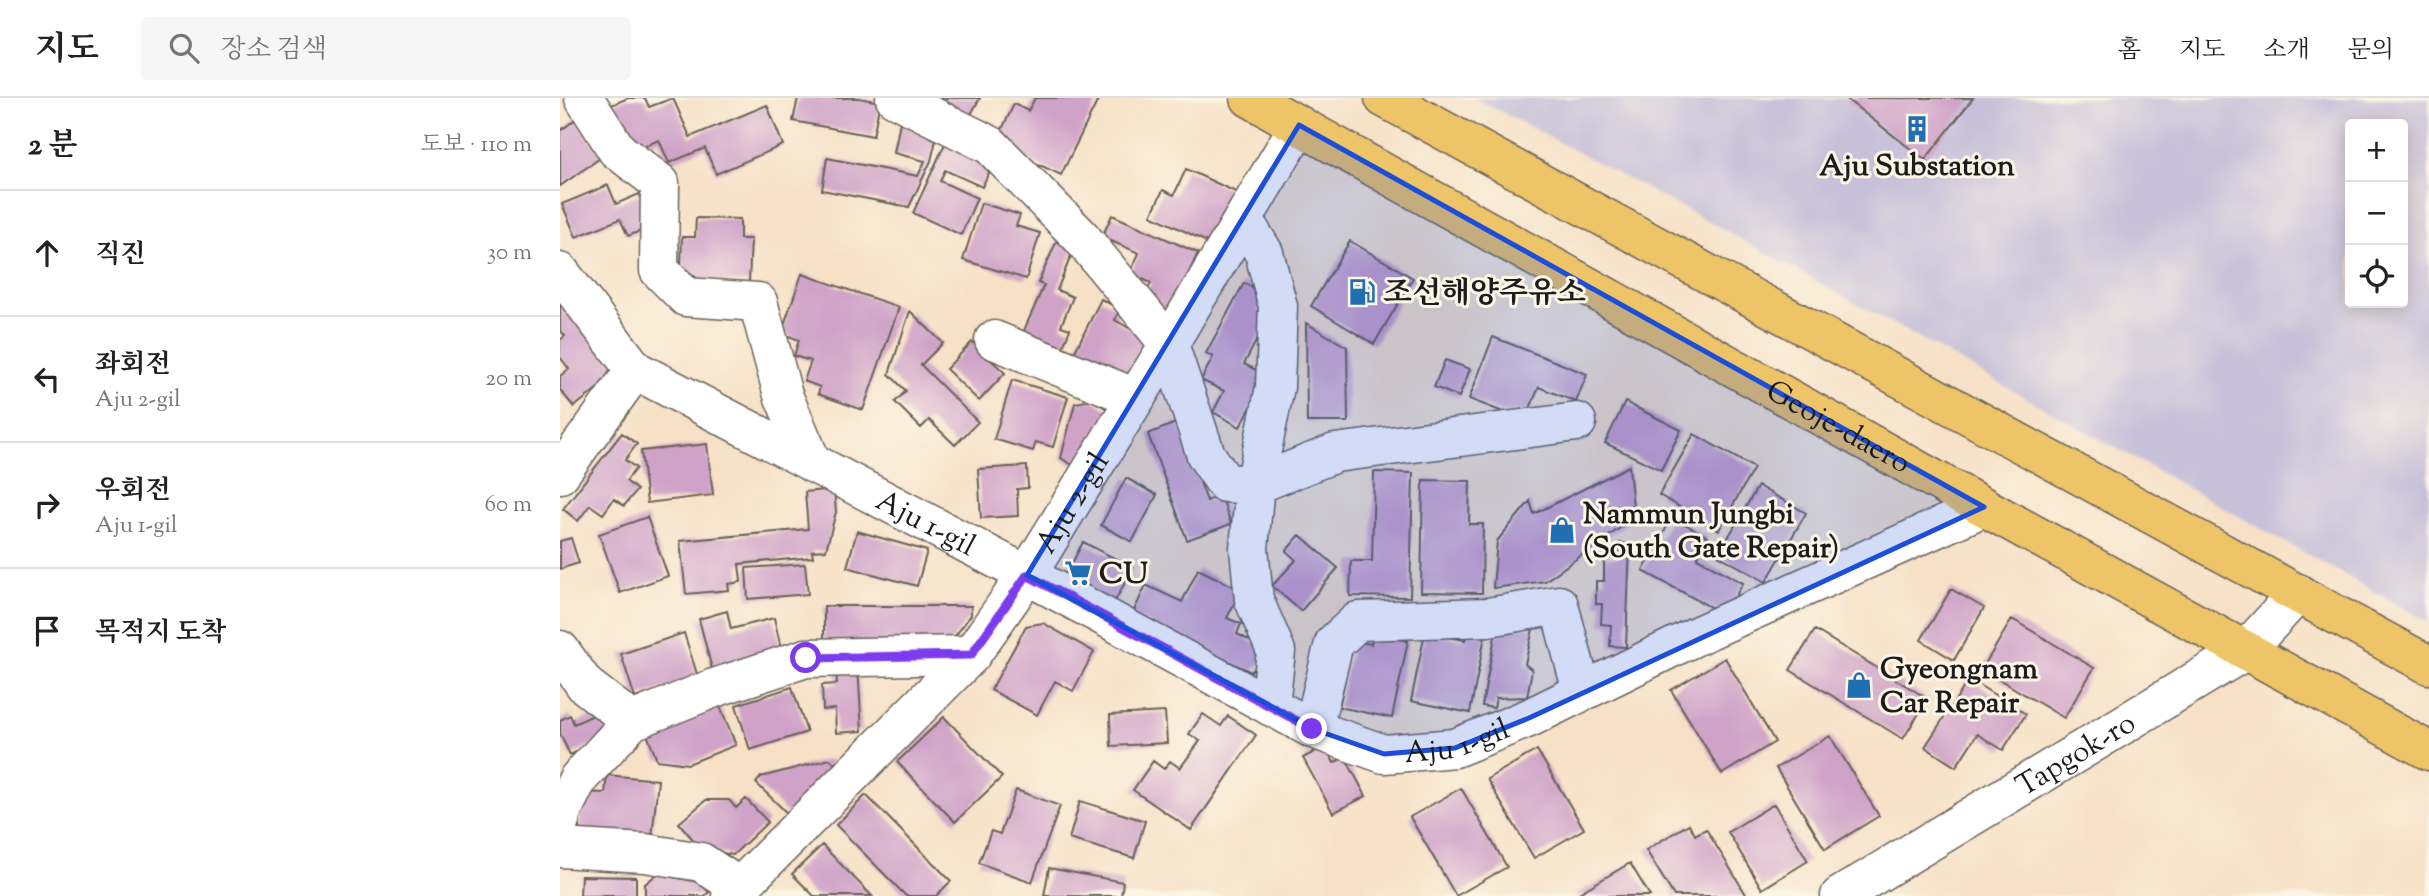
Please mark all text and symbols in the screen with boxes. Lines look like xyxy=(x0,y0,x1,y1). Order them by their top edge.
search box xyxy=(141,17,631,80)
text: 지도 xyxy=(35,27,99,75)
icon: search xyxy=(165,29,203,67)
text: 장소 검색 xyxy=(221,32,327,69)
text: 홈 xyxy=(2118,34,2141,68)
text: 지도 xyxy=(2179,34,2225,68)
text: 소개 xyxy=(2263,34,2310,68)
text: 문의 xyxy=(2348,34,2394,68)
building icon: Aju Substation xyxy=(1902,114,1932,144)
map controls xyxy=(2345,119,2408,308)
button: + xyxy=(2345,119,2408,182)
text: 2 분 xyxy=(28,125,77,168)
text: 도보 · 110 m xyxy=(420,129,532,162)
place label: Aju Substation xyxy=(1819,146,2015,189)
button: − xyxy=(2345,182,2408,245)
icon: ahead xyxy=(28,234,66,272)
text: 직진 xyxy=(95,237,145,274)
text: 30 m xyxy=(487,237,532,270)
button: locate xyxy=(2345,245,2408,308)
place label: 조선해양주유소 xyxy=(1383,273,1586,316)
fuel station icon: 조선해양주유소 xyxy=(1347,277,1377,307)
text: 좌회전 xyxy=(95,347,170,384)
icon: left xyxy=(28,360,66,398)
text: 20 m xyxy=(485,363,532,396)
street label: Geoje-daero xyxy=(1758,371,1918,486)
text: Aju 2-gil xyxy=(95,384,181,417)
street label: Aju 2-gil xyxy=(1026,445,1121,563)
text: 우회전 xyxy=(95,473,170,510)
street label: Aju 1-gil xyxy=(867,481,983,568)
icon: right xyxy=(28,486,66,524)
text: 60 m xyxy=(484,489,532,522)
place label: Nammun Jungbi (South Gate Repair) xyxy=(1583,494,1839,571)
text: Aju 1-gil xyxy=(95,510,177,543)
shop icon: Nammun Jungbi (South Gate Repair) xyxy=(1547,515,1577,545)
place label: CU xyxy=(1099,554,1148,597)
supermarket icon: CU xyxy=(1063,558,1093,588)
icon: arrive xyxy=(28,612,66,650)
text: 목적지 도착 xyxy=(95,615,226,652)
route start xyxy=(790,642,821,673)
place label: Gyeongnam Car Repair xyxy=(1880,649,2038,726)
shop icon: Gyeongnam Car Repair xyxy=(1844,670,1874,700)
street label: Tapgok-ro xyxy=(2009,703,2145,809)
street label: Aju 1-gil xyxy=(1403,709,1517,776)
route end xyxy=(1296,713,1327,744)

